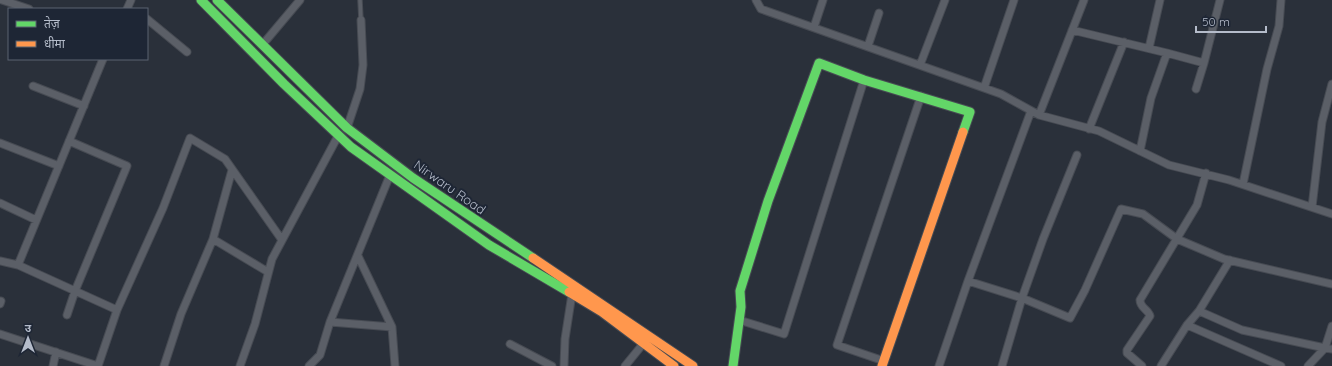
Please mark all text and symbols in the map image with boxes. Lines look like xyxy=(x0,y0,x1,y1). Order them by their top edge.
legend xyxy=(8,8,148,60)
scale bar xyxy=(1196,8,1266,34)
text: 50 m xyxy=(1202,14,1230,29)
text: तेज़ xyxy=(44,16,61,31)
text: धीमा xyxy=(44,36,66,51)
street label: Nirwaru Road xyxy=(411,156,489,218)
north arrow xyxy=(8,318,48,358)
text: उ xyxy=(25,321,32,335)

